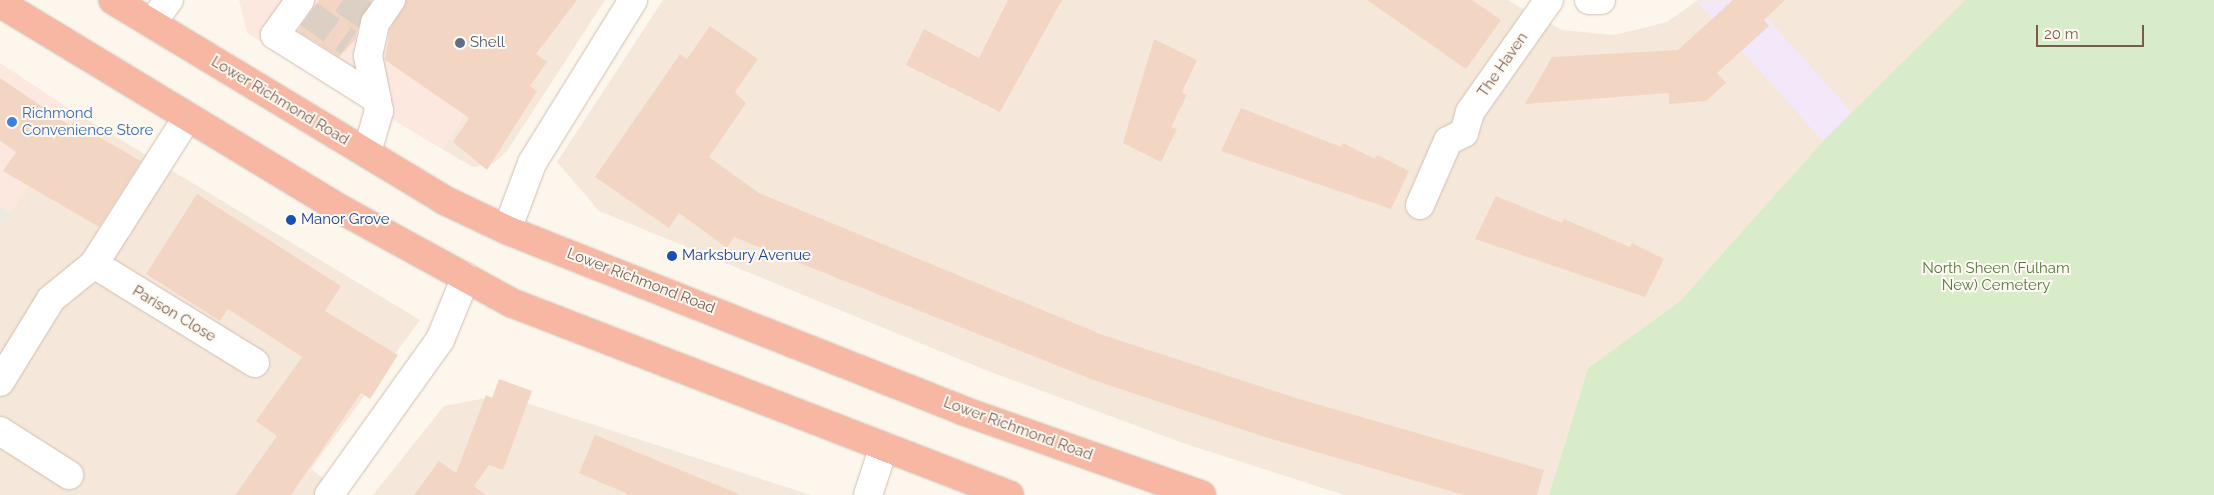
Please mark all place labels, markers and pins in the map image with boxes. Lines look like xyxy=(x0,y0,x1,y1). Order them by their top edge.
place label: Shell xyxy=(470,34,505,52)
marker: Shell xyxy=(454,37,466,49)
place label: Richmond Convenience Store xyxy=(22,104,153,139)
marker: Richmond Convenience Store xyxy=(6,116,18,128)
place label: Manor Grove xyxy=(301,211,390,229)
marker: Manor Grove xyxy=(285,214,297,226)
place label: Marksbury Avenue xyxy=(682,247,812,265)
marker: Marksbury Avenue xyxy=(666,250,678,262)

